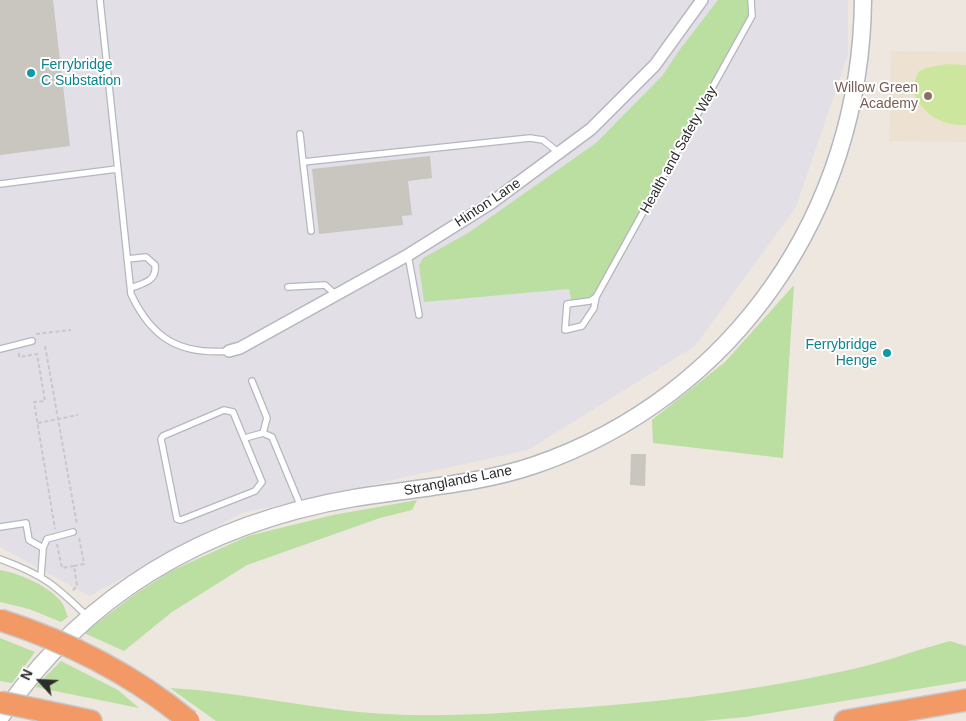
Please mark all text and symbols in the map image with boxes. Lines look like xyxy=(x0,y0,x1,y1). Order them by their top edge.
place label: Ferrybridge C Substation xyxy=(41,57,121,90)
marker: Ferrybridge C Substation xyxy=(25,67,37,79)
place label: Willow Green Academy xyxy=(835,80,918,112)
street label: Health and Safety Way xyxy=(637,84,721,216)
marker: Willow Green Academy xyxy=(922,90,934,102)
street label: Hinton Lane xyxy=(452,175,524,231)
place label: Ferrybridge Henge xyxy=(805,337,877,370)
marker: Ferrybridge Henge xyxy=(881,347,893,359)
street label: Stranglands Lane xyxy=(403,462,513,500)
north arrow xyxy=(15,656,65,706)
text: N xyxy=(17,667,36,683)

